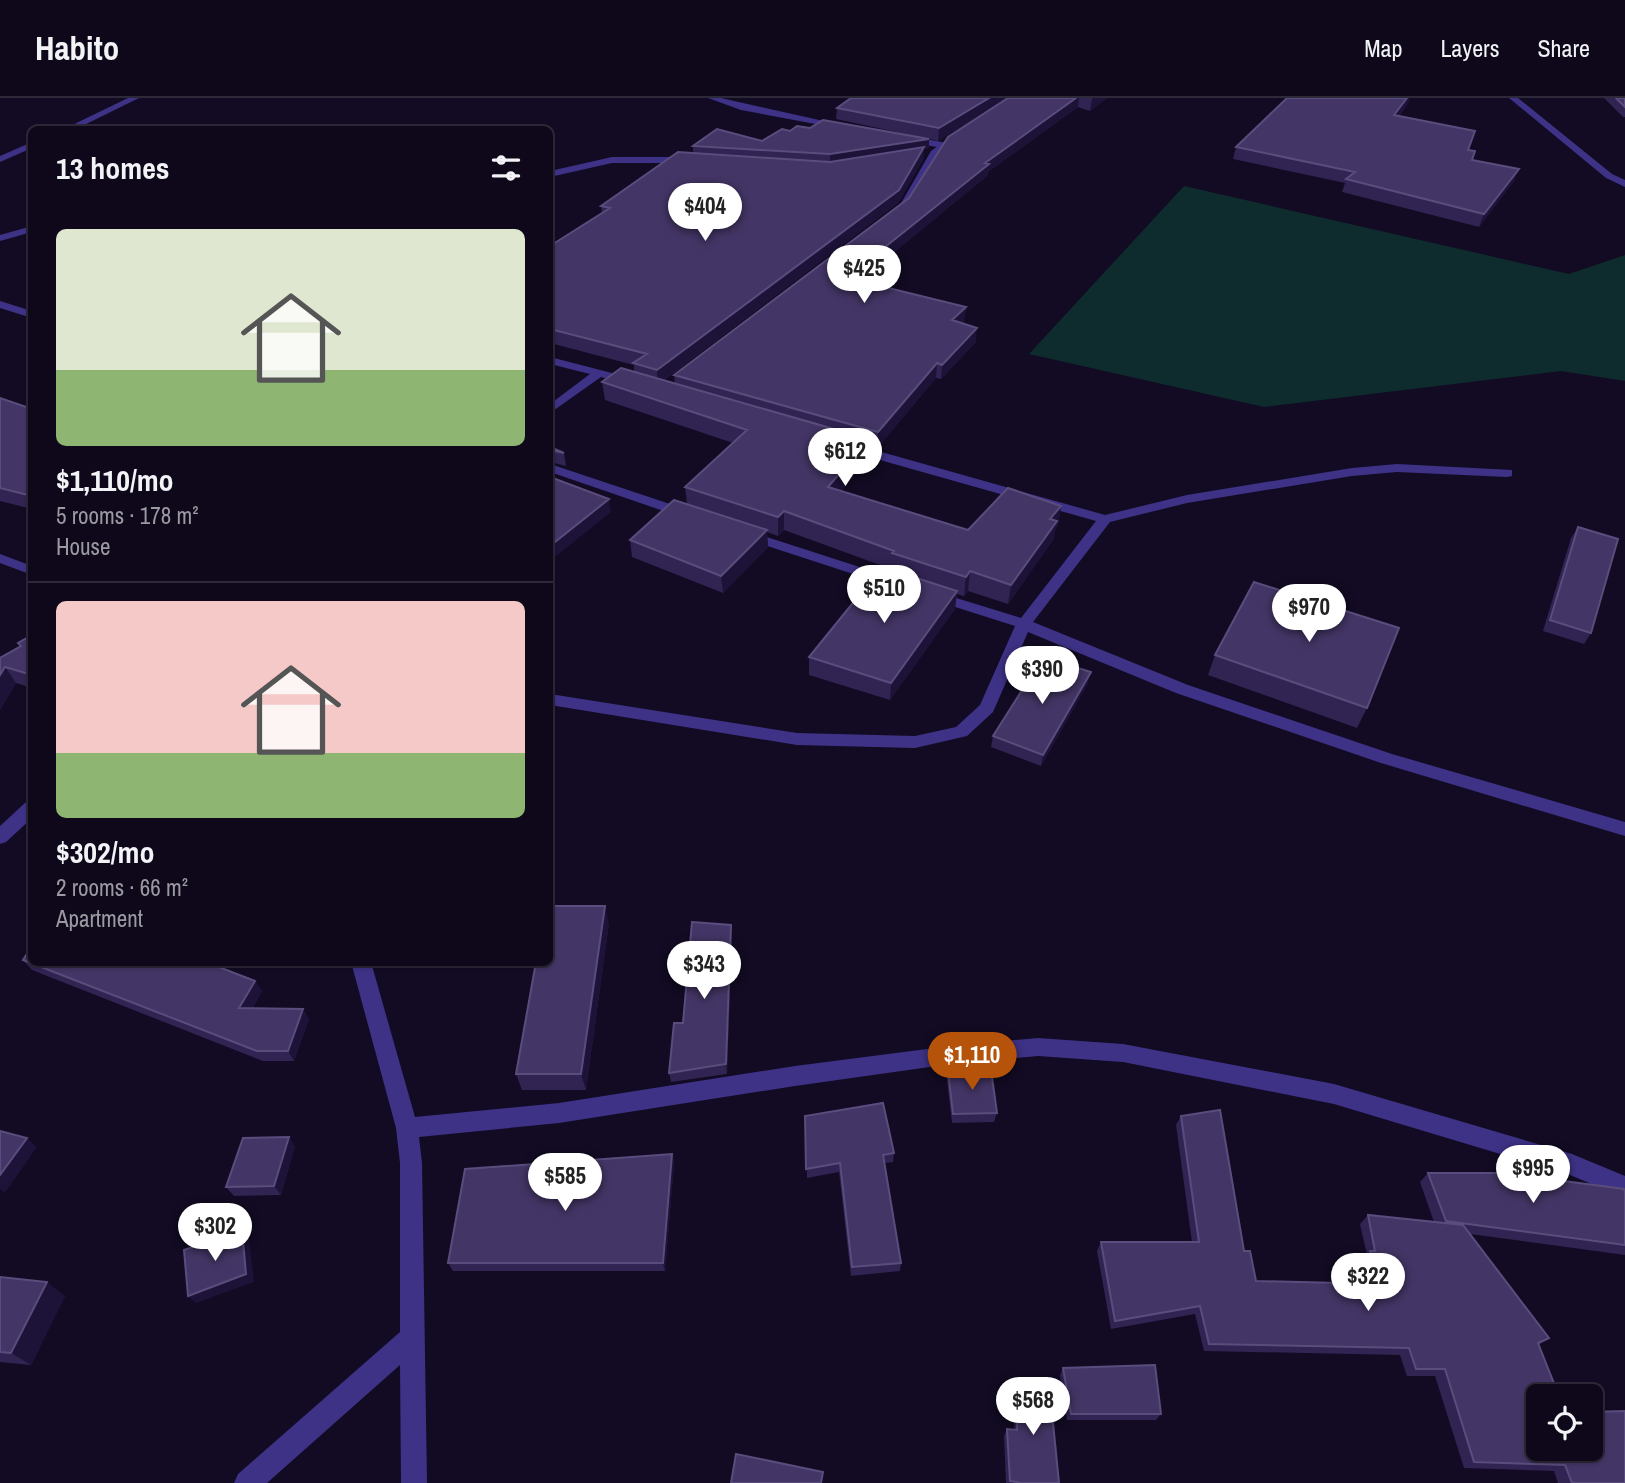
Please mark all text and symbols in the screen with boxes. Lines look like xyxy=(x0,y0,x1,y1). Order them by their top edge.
text: Habito xyxy=(35,26,119,70)
text: Map xyxy=(1364,32,1402,64)
text: Layers xyxy=(1440,32,1499,64)
text: Share xyxy=(1537,32,1590,64)
text: 13 homes xyxy=(56,148,170,188)
icon: filters xyxy=(487,149,525,187)
pin: $404 xyxy=(664,184,746,243)
text: $404 xyxy=(684,190,726,221)
pin: $425 xyxy=(823,246,905,305)
text: $425 xyxy=(843,252,885,283)
icon: home xyxy=(228,275,354,401)
pin: $612 xyxy=(804,428,886,488)
text: $612 xyxy=(824,435,866,466)
text: $1,110/mo xyxy=(56,460,174,500)
text: 5 rooms · 178 m² xyxy=(56,500,199,531)
text: House xyxy=(56,531,111,562)
pin: $510 xyxy=(843,566,925,625)
text: $510 xyxy=(863,572,905,603)
pin: $970 xyxy=(1268,584,1350,644)
text: $970 xyxy=(1288,591,1330,622)
pin: $390 xyxy=(1001,646,1083,706)
icon: home xyxy=(228,647,354,773)
text: $390 xyxy=(1021,653,1063,684)
text: $302/mo xyxy=(56,832,154,872)
text: 2 rooms · 66 m² xyxy=(56,872,188,903)
text: Apartment xyxy=(56,903,143,934)
pin: $343 xyxy=(663,942,745,1001)
text: $343 xyxy=(683,948,725,979)
pin: $1,110 xyxy=(915,1032,1029,1092)
text: $1,110 xyxy=(944,1039,1000,1070)
pin: $995 xyxy=(1492,1146,1574,1205)
text: $995 xyxy=(1512,1152,1554,1183)
pin: $585 xyxy=(524,1154,606,1213)
text: $585 xyxy=(544,1160,586,1191)
pin: $302 xyxy=(174,1204,256,1263)
text: $302 xyxy=(194,1210,236,1241)
pin: $322 xyxy=(1327,1254,1409,1313)
text: $322 xyxy=(1347,1260,1389,1291)
pin: $568 xyxy=(992,1378,1074,1437)
text: $568 xyxy=(1012,1384,1054,1415)
map controls xyxy=(1526,1384,1603,1461)
button: locate xyxy=(1526,1384,1603,1461)

